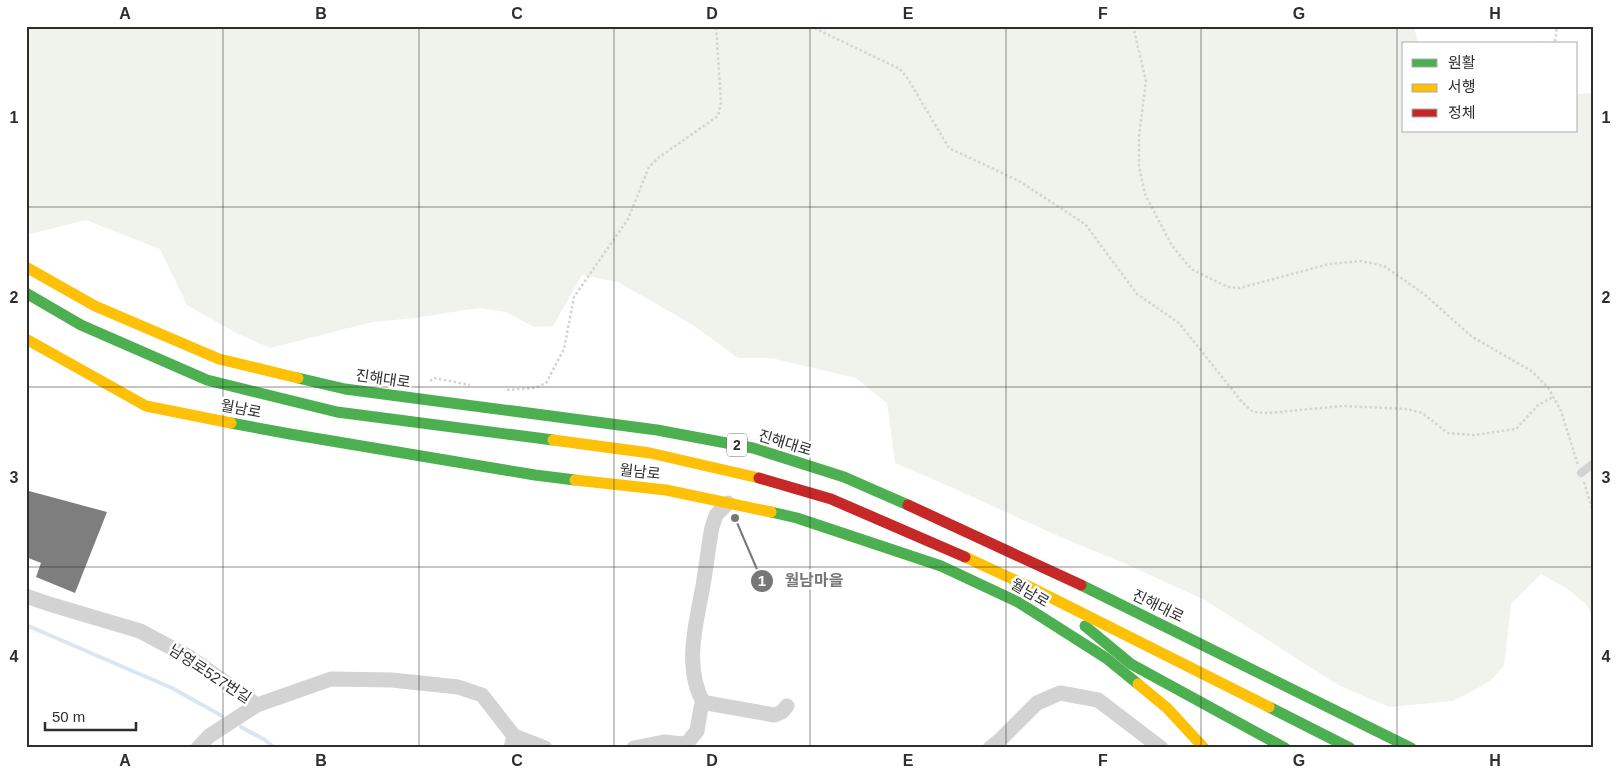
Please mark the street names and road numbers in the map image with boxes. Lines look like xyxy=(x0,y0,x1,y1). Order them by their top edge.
street label: 진해대로 xyxy=(355,366,412,391)
street label: 월남로 xyxy=(219,396,263,421)
street label: 진해대로 xyxy=(756,426,814,459)
road number: 2 xyxy=(727,434,747,456)
street label: 월남로 xyxy=(619,461,662,482)
street label: 월남로 xyxy=(1008,575,1052,610)
street label: 진해대로 xyxy=(1130,586,1187,625)
street label: 남영로527번길 xyxy=(166,641,254,706)

